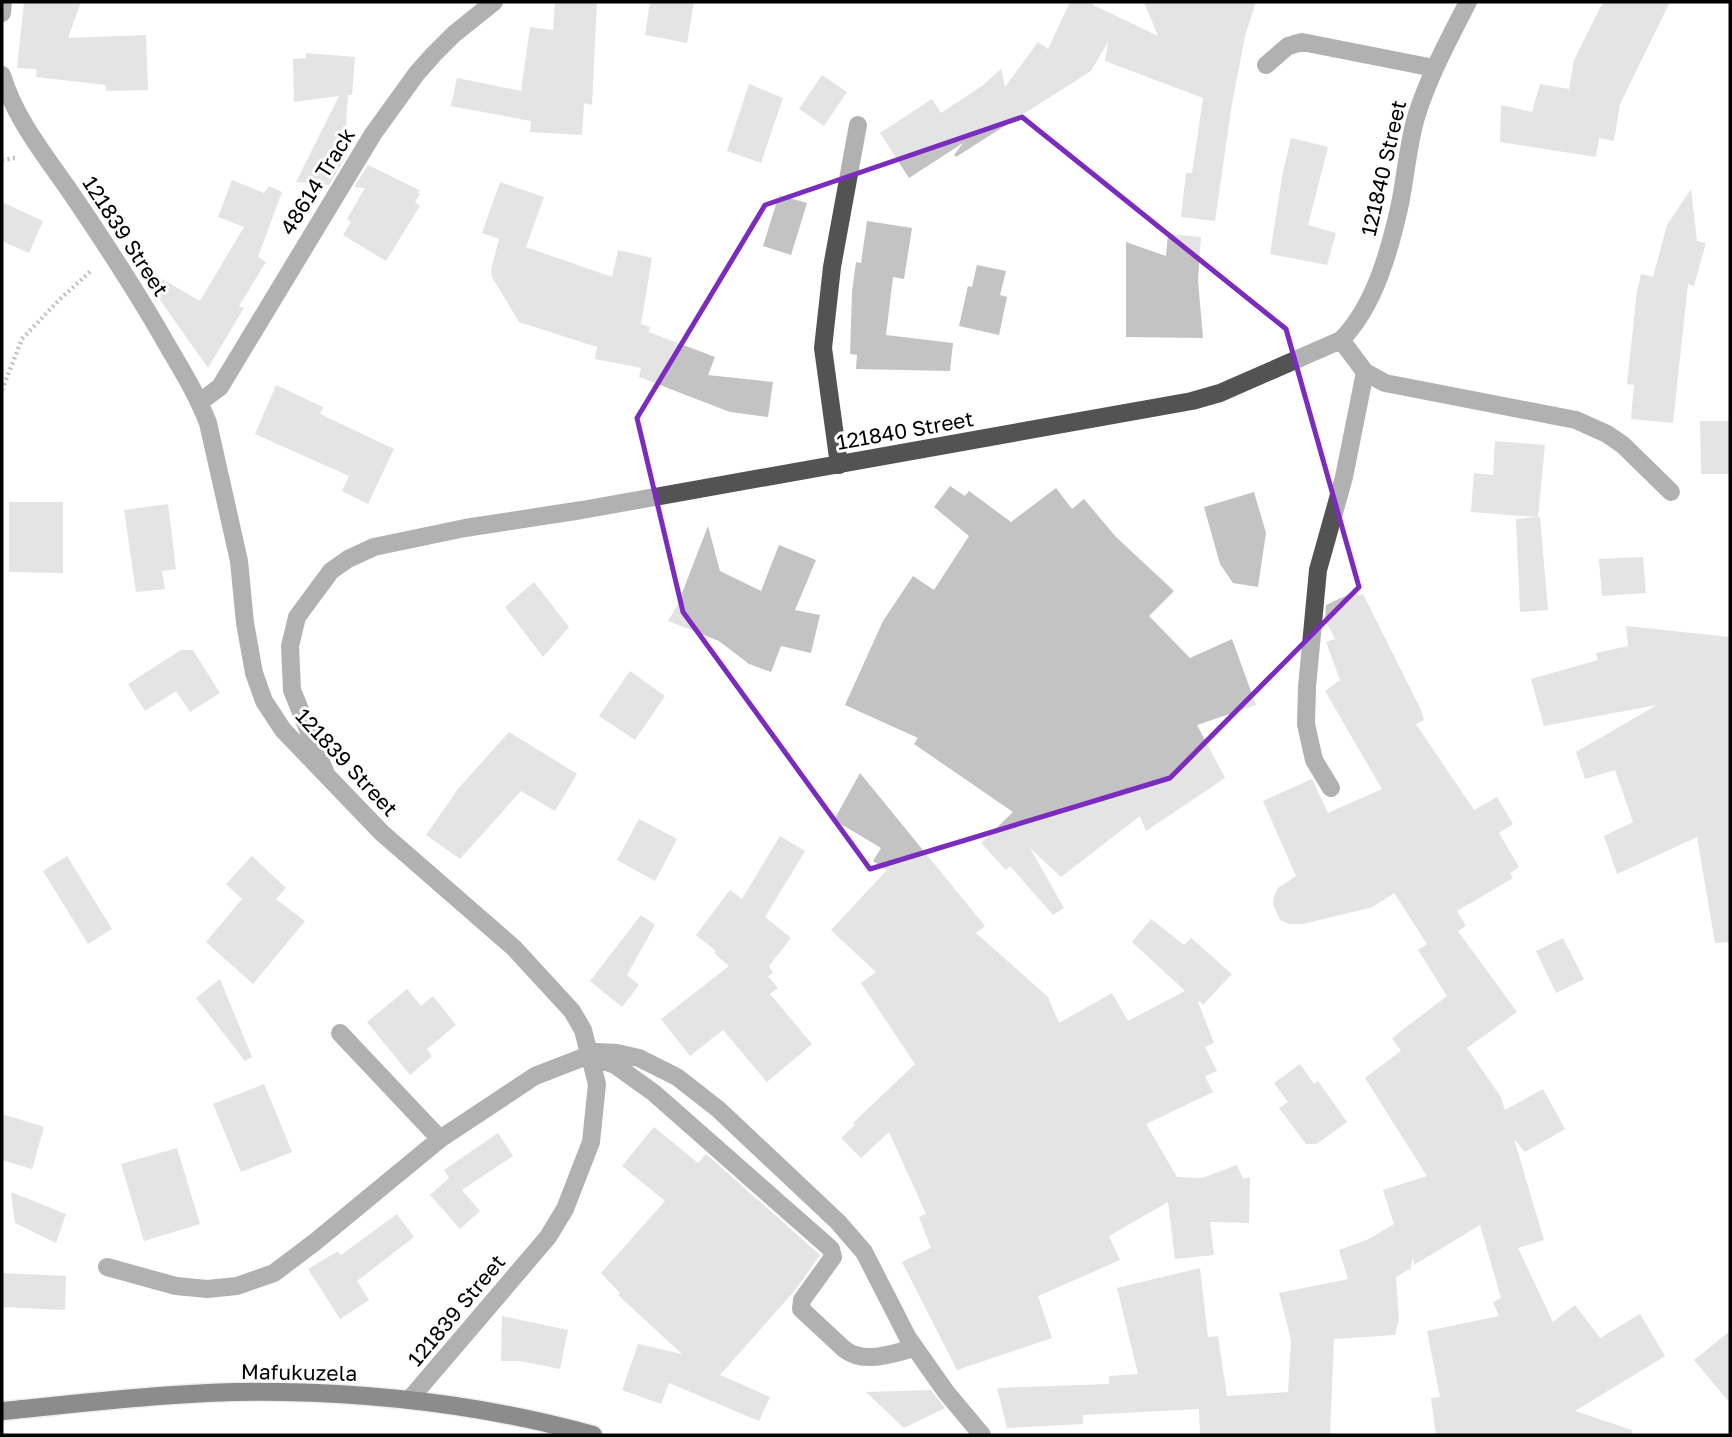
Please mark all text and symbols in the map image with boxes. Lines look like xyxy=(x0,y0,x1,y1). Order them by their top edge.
street label: 121840 Street xyxy=(1355,98,1411,238)
street label: 48614 Track xyxy=(274,123,360,239)
street label: 121839 Street xyxy=(78,171,174,301)
street label: 121840 Street xyxy=(834,405,976,455)
street label: 121839 Street xyxy=(291,703,403,821)
street label: 121839 Street xyxy=(402,1249,510,1371)
street label: Mafukuzela xyxy=(241,1358,357,1386)

